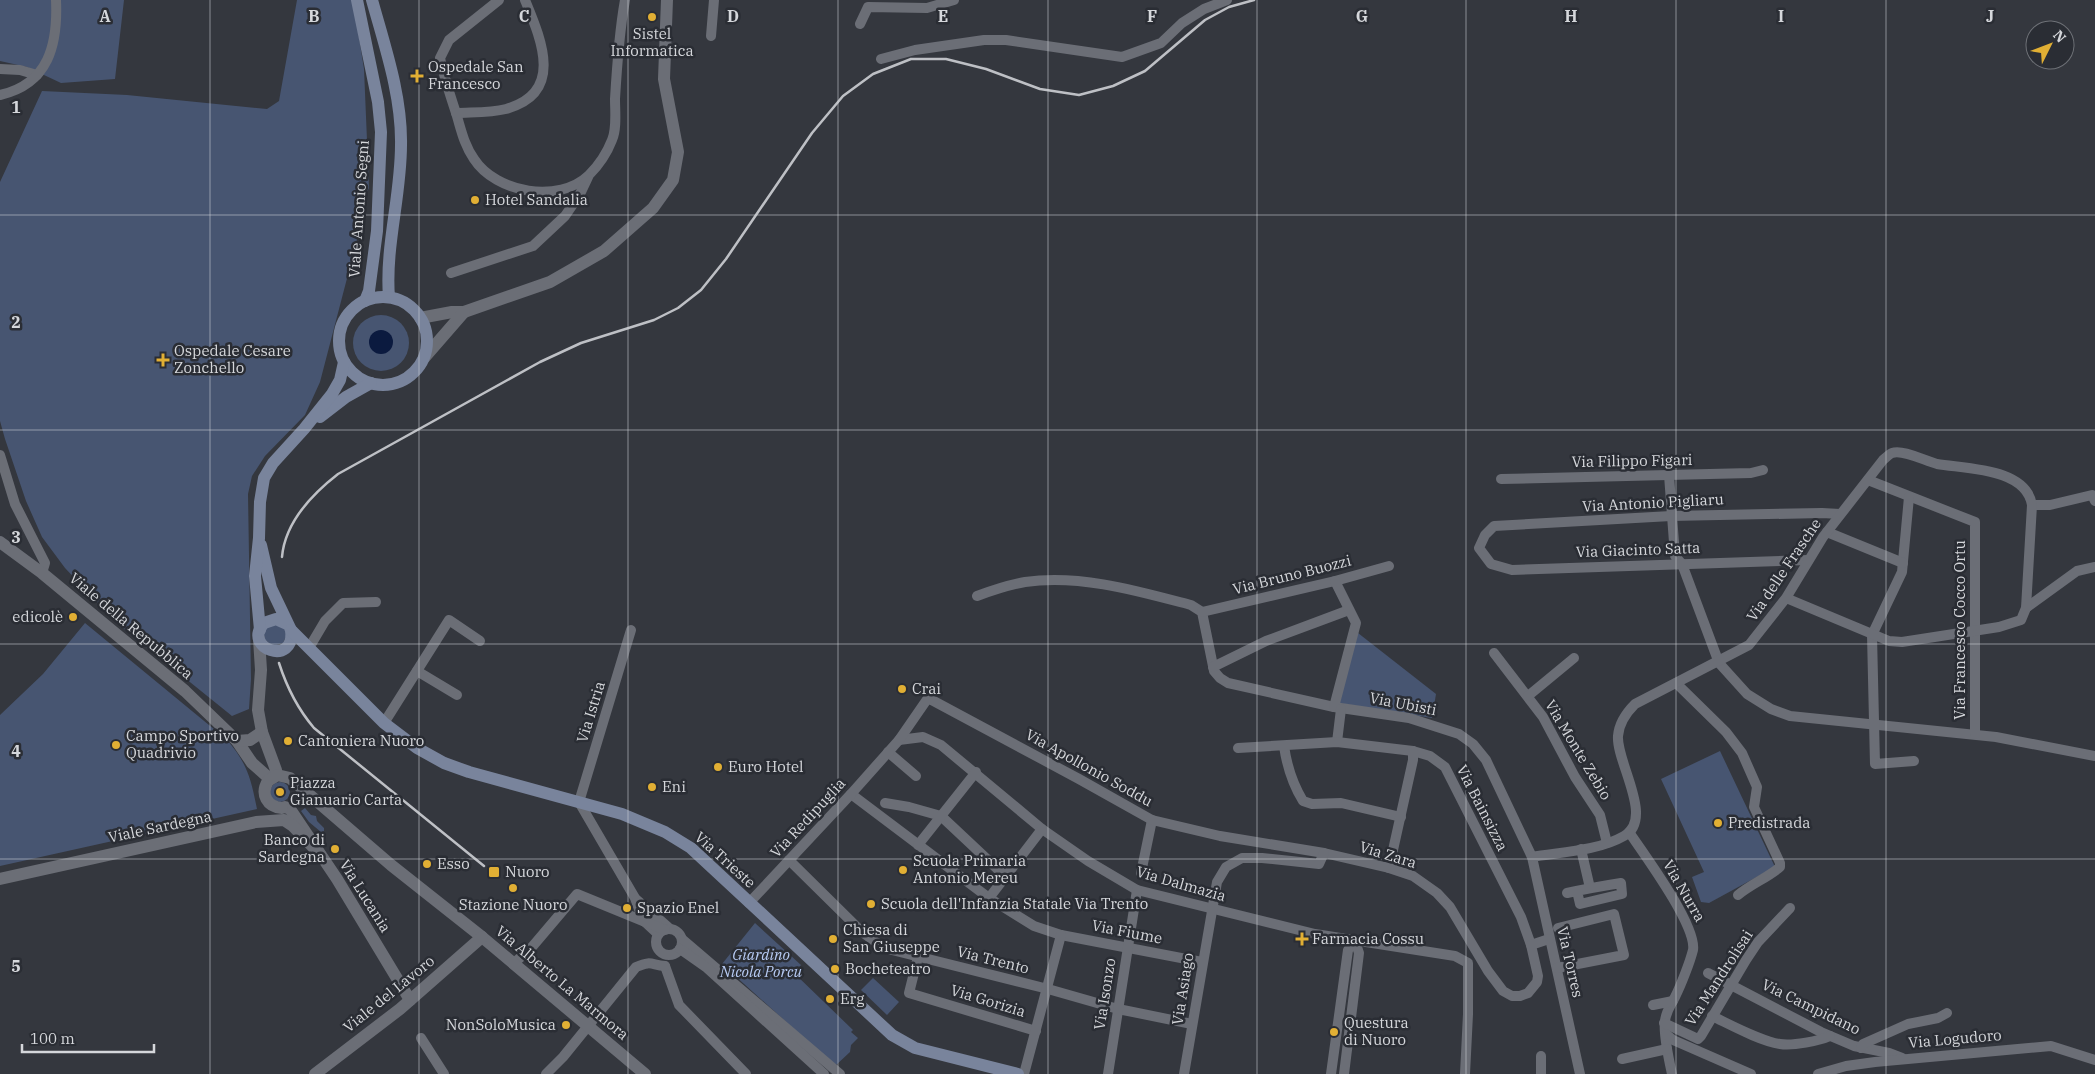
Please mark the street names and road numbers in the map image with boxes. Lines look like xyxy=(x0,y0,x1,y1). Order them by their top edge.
street label: Viale Antonio Segni xyxy=(344,139,373,278)
street label: Via Filippo Figari xyxy=(1571,450,1693,471)
street label: Via Antonio Pigliaru xyxy=(1582,489,1724,516)
street label: Via delle Frasche xyxy=(1742,515,1825,625)
street label: Via Giacinto Satta xyxy=(1575,538,1701,561)
street label: Via Francesco Cocco Ortu xyxy=(1950,540,1969,720)
street label: Via Bruno Buozzi xyxy=(1231,551,1353,598)
street label: Viale della Repubblica xyxy=(66,568,197,683)
street label: Via Istria xyxy=(572,679,609,745)
street label: Via Ubisti xyxy=(1368,688,1439,719)
street label: Via Monte Zebio xyxy=(1541,696,1616,803)
street label: Via Apollonio Soddu xyxy=(1022,725,1156,810)
street label: Via Bainsizza xyxy=(1453,762,1512,854)
street label: Via Redipuglia xyxy=(766,774,849,861)
street label: Viale Sardegna xyxy=(106,806,213,847)
street label: Via Trieste xyxy=(691,827,760,892)
street label: Via Zara xyxy=(1357,837,1419,872)
street label: Via Lucania xyxy=(336,856,395,936)
street label: Via Nurra xyxy=(1659,856,1710,925)
street label: Via Dalmazia xyxy=(1134,862,1228,905)
street label: Via Fiume xyxy=(1090,915,1164,948)
street label: Via Alberto La Marmora xyxy=(492,921,633,1044)
street label: Via Torres xyxy=(1553,925,1588,999)
street label: Via Mandrolisai xyxy=(1680,926,1757,1029)
street label: Via Trento xyxy=(955,941,1031,978)
street label: Viale del Lavoro xyxy=(339,951,438,1036)
street label: Via Asiago xyxy=(1167,951,1198,1026)
street label: Via Isonzo xyxy=(1089,957,1120,1031)
street label: Via Campidano xyxy=(1759,974,1864,1039)
street label: Via Gorizia xyxy=(948,980,1028,1021)
street label: Via Logudoro xyxy=(1908,1025,2002,1052)

